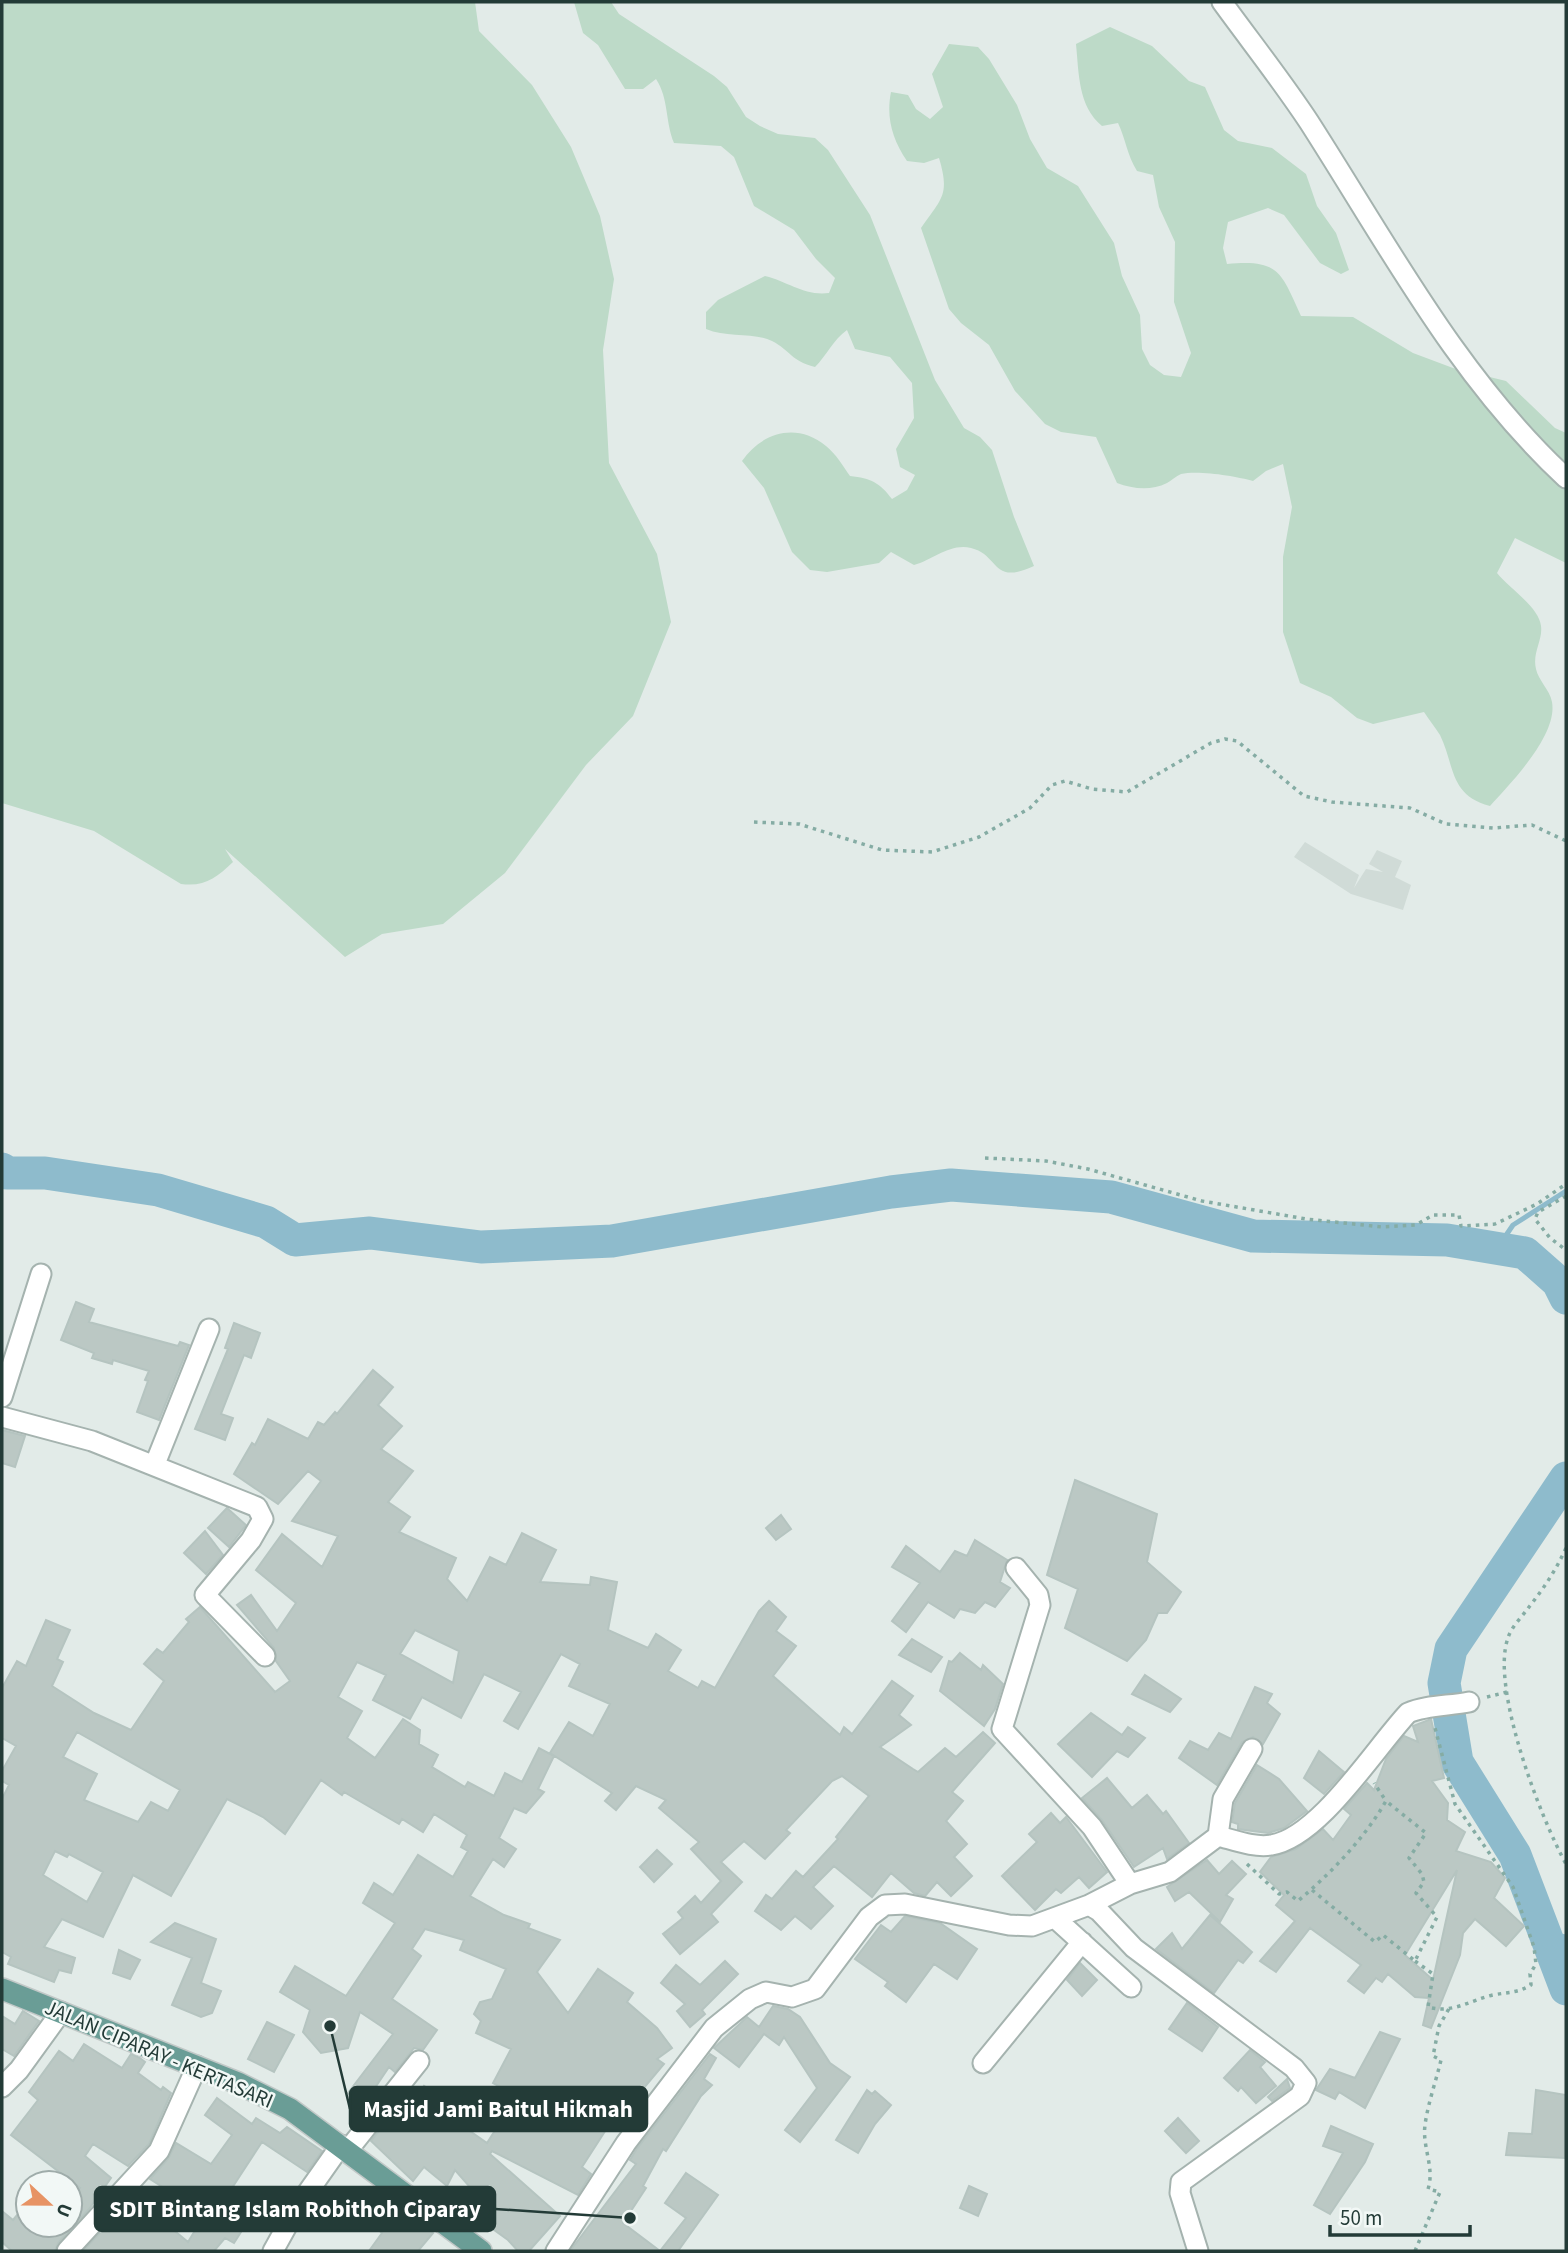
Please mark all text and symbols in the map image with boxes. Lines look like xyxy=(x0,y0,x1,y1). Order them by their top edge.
street label: JALAN CIPARAY - KERTASARI xyxy=(40,1992,278,2116)
callout: Masjid Jami Baitul Hikmah xyxy=(350,2087,647,2131)
text: Masjid Jami Baitul Hikmah xyxy=(363,2093,633,2126)
north arrow xyxy=(14,2169,84,2239)
callout: SDIT Bintang Islam Robithoh Ciparay xyxy=(95,2187,495,2231)
text: SDIT Bintang Islam Robithoh Ciparay xyxy=(109,2193,481,2226)
scale bar xyxy=(1330,2194,1470,2238)
text: U xyxy=(48,2199,78,2221)
text: 50 m xyxy=(1340,2203,1382,2233)

